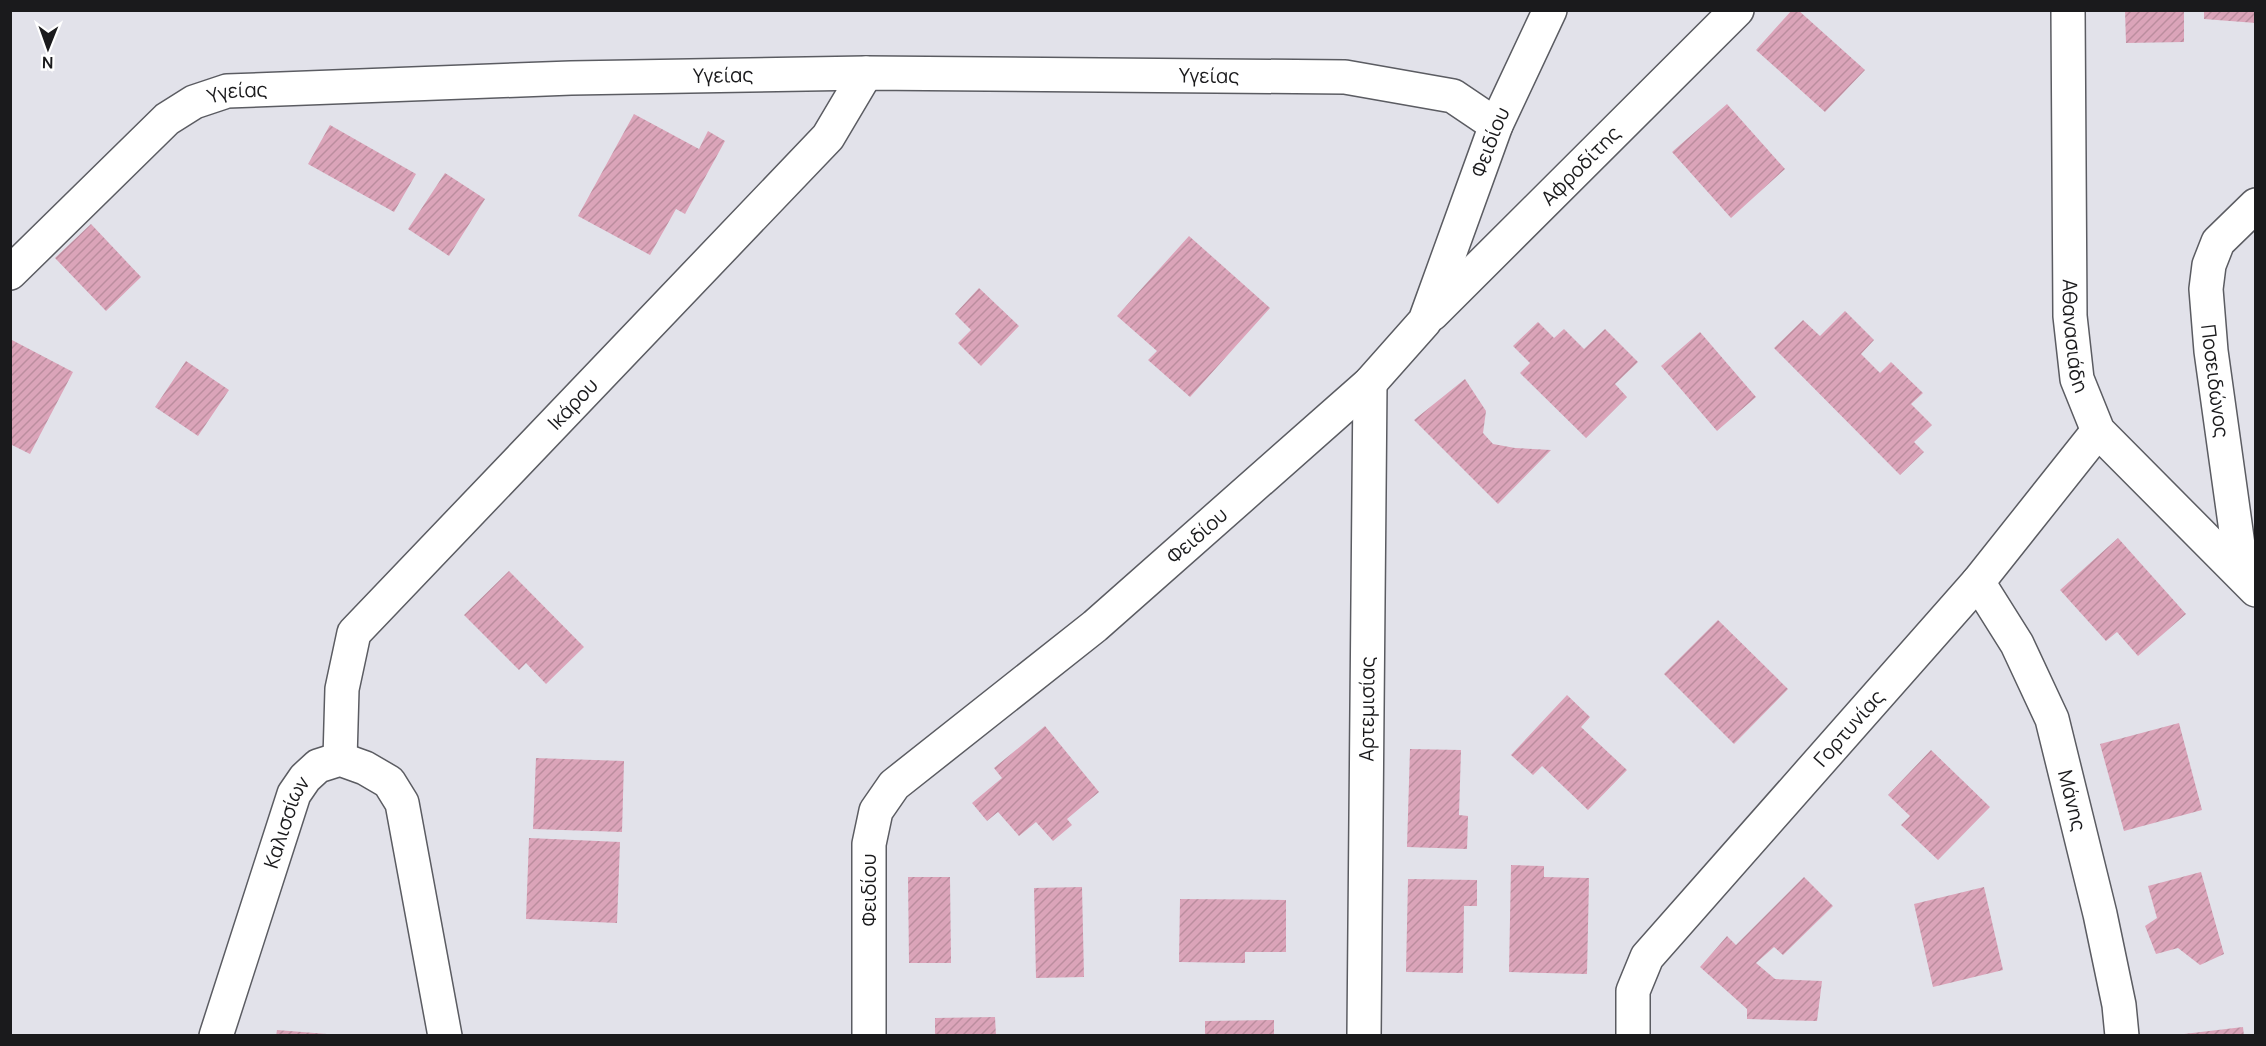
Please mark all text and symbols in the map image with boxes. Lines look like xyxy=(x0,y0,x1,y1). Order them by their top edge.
north arrow xyxy=(18,18,78,78)
text: N xyxy=(42,52,54,74)
street label: Υγείας xyxy=(693,61,754,89)
street label: Υγείας xyxy=(1179,62,1239,89)
street label: Υγείας xyxy=(204,75,268,110)
street label: Φειδίου xyxy=(1464,102,1516,181)
street label: Αφροδίτης xyxy=(1535,120,1626,211)
street label: Αθανασιάδη xyxy=(2057,279,2095,397)
street label: Ποσειδώνος xyxy=(2195,323,2236,439)
street label: Ικάρου xyxy=(541,372,604,435)
street label: Φειδίου xyxy=(1161,501,1233,570)
street label: Αρτεμισίας xyxy=(1353,656,1380,762)
street label: Γορτυνίας xyxy=(1807,683,1890,772)
street label: Μάνης xyxy=(2052,767,2093,834)
street label: Καλισσίων xyxy=(257,770,315,872)
street label: Φειδίου xyxy=(855,854,882,926)

